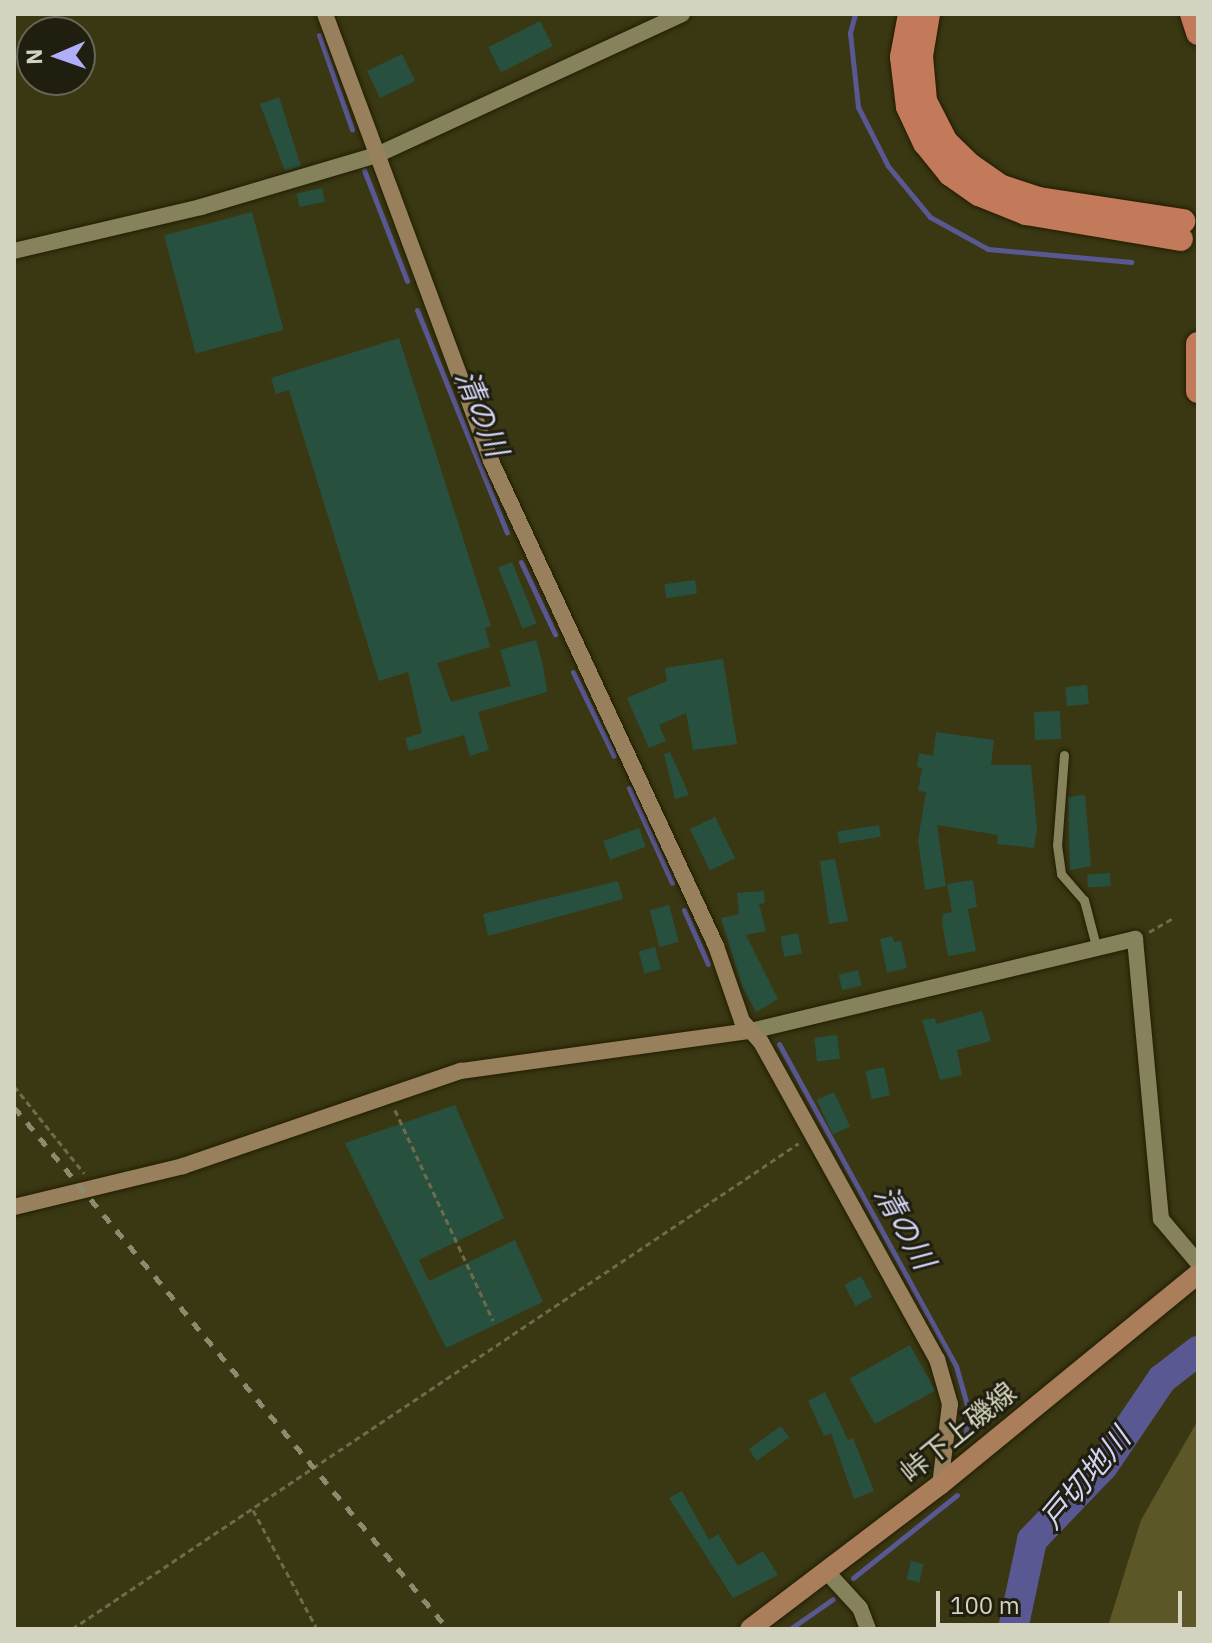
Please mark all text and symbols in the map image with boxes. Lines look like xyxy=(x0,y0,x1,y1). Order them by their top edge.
north arrow xyxy=(16,16,96,96)
text: N xyxy=(19,48,48,65)
water label: 清の川 xyxy=(448,365,516,461)
water label: 清の川 xyxy=(867,1179,943,1275)
street label: 峠下上磯線 xyxy=(893,1375,1023,1489)
water label: 戸切地川 xyxy=(1033,1420,1137,1536)
scale bar xyxy=(940,1575,1186,1625)
text: 100 m xyxy=(950,1589,1020,1621)

